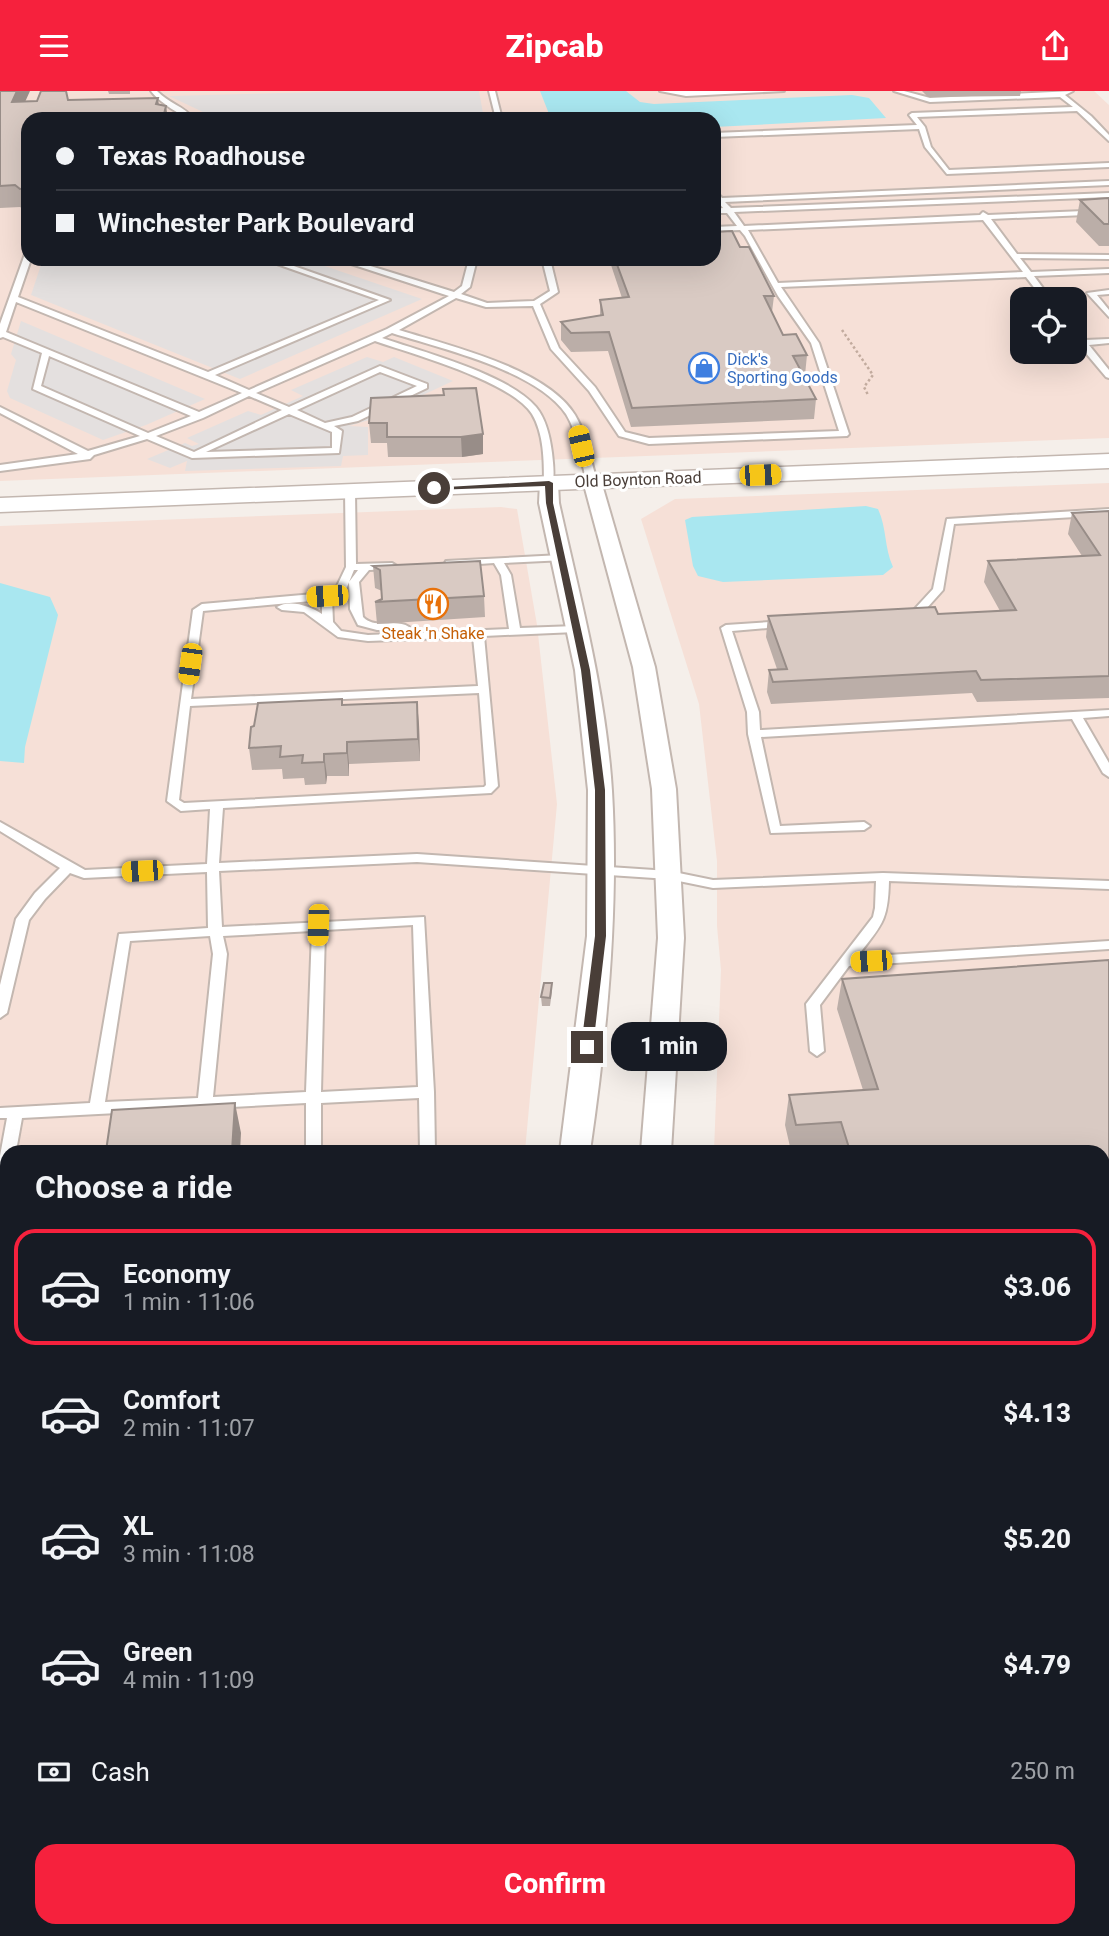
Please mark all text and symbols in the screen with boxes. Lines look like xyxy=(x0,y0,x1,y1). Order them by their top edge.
icon: menu xyxy=(35,27,73,65)
text: Zipcab xyxy=(506,27,603,65)
icon: share xyxy=(1036,27,1074,65)
text: Texas Roadhouse xyxy=(98,141,305,171)
text: Winchester Park Boulevard xyxy=(98,208,414,238)
map controls xyxy=(1010,287,1087,364)
button: locate xyxy=(1010,287,1087,364)
place label: Dick's Sporting Goods xyxy=(727,350,838,387)
shop icon: Dick's Sporting Goods xyxy=(687,351,721,385)
car xyxy=(567,423,596,469)
car xyxy=(739,464,782,486)
street label: Old Boynton Road xyxy=(574,468,702,491)
route start xyxy=(418,472,450,504)
car xyxy=(306,584,349,608)
restaurant icon: Steak 'n Shake xyxy=(416,587,450,621)
place label: Steak 'n Shake xyxy=(382,624,484,643)
car xyxy=(177,642,204,686)
car xyxy=(121,859,164,883)
car xyxy=(307,904,330,946)
car xyxy=(850,949,893,973)
callout: 1 min xyxy=(612,1023,727,1072)
route end xyxy=(571,1031,603,1063)
text: 1 min xyxy=(640,1033,698,1060)
text: Choose a ride xyxy=(35,1168,232,1206)
icon: car xyxy=(39,1256,102,1319)
text: Economy xyxy=(123,1259,230,1289)
text: $3.06 xyxy=(1003,1272,1071,1302)
text: 1 min · 11:06 xyxy=(123,1289,255,1316)
icon: car xyxy=(39,1382,102,1445)
text: Comfort xyxy=(123,1385,220,1415)
text: $4.13 xyxy=(1003,1398,1071,1428)
text: 2 min · 11:07 xyxy=(123,1415,255,1442)
icon: car xyxy=(39,1508,102,1571)
text: XL xyxy=(123,1511,154,1541)
text: $5.20 xyxy=(1003,1524,1071,1554)
text: 3 min · 11:08 xyxy=(123,1541,255,1568)
icon: car xyxy=(39,1634,102,1697)
text: Green xyxy=(123,1637,193,1667)
text: $4.79 xyxy=(1003,1650,1071,1680)
text: 4 min · 11:09 xyxy=(123,1667,255,1694)
icon: cash xyxy=(35,1753,73,1791)
text: Cash xyxy=(91,1757,150,1787)
text: 250 m xyxy=(1010,1758,1075,1785)
button: Confirm xyxy=(35,1844,1075,1924)

